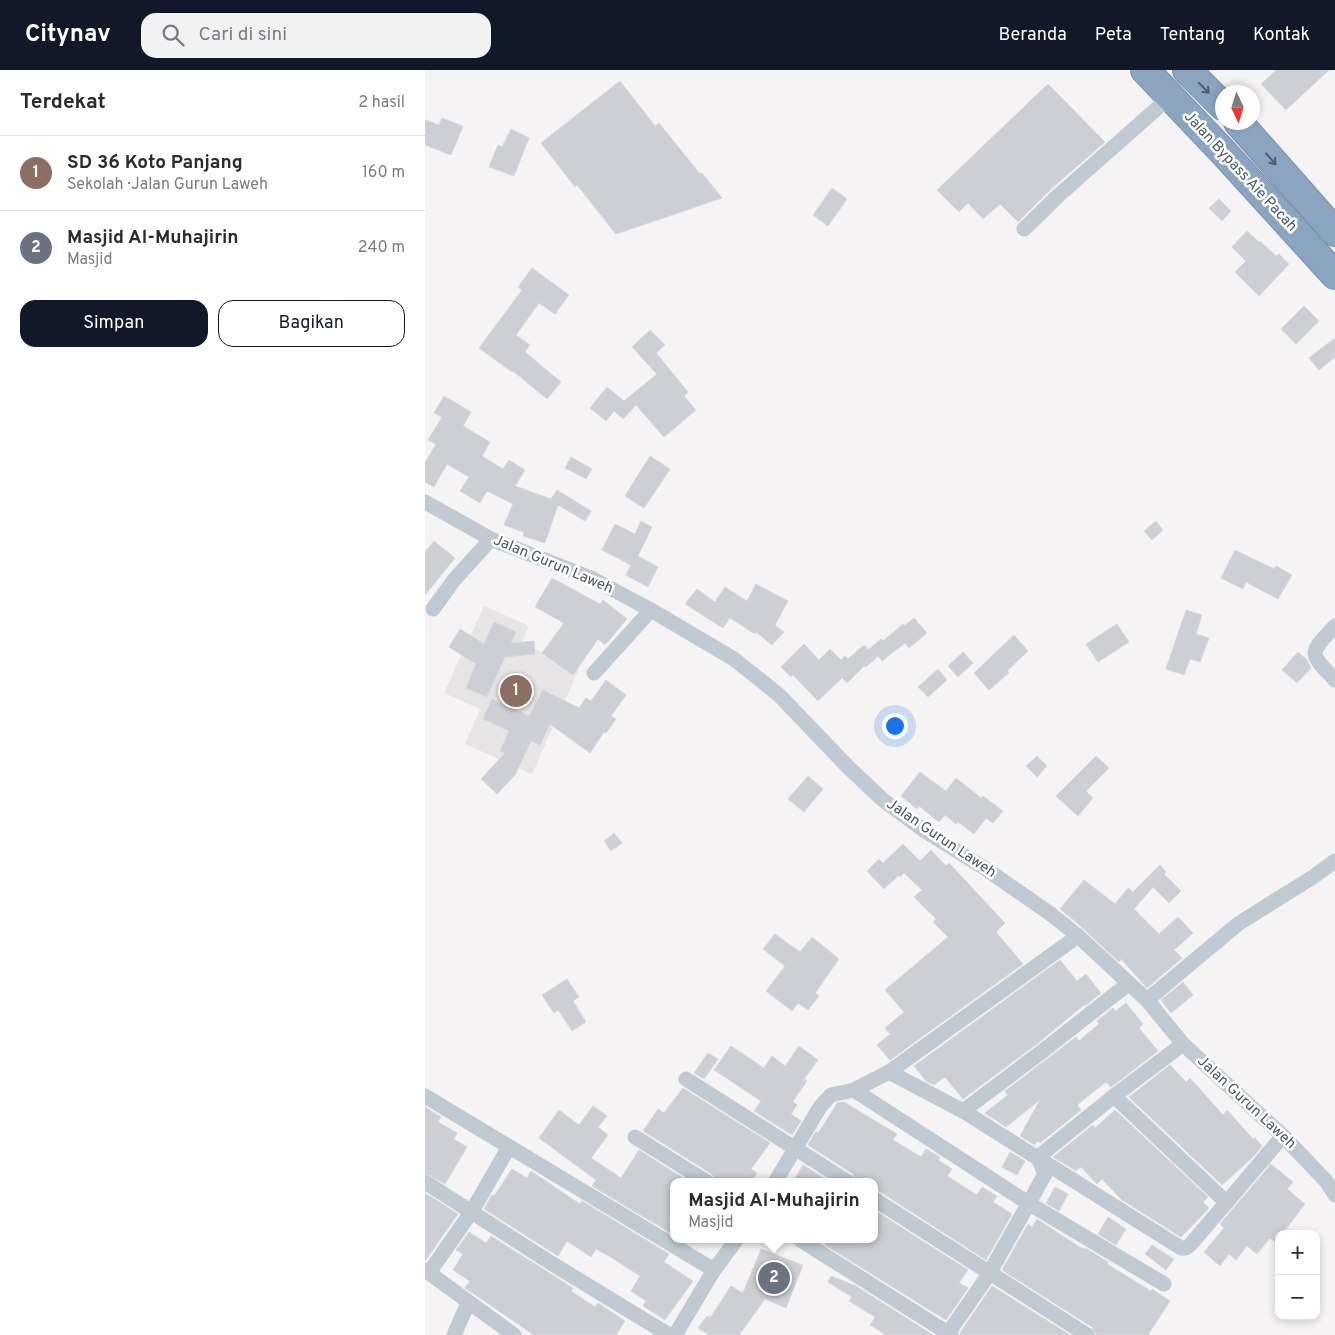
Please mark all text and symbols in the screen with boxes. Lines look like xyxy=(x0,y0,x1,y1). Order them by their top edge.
search box xyxy=(141,13,491,58)
text: Citynav xyxy=(25,20,111,50)
icon: search xyxy=(159,21,187,49)
text: Cari di sini xyxy=(199,23,287,47)
text: Beranda xyxy=(998,24,1067,47)
text: Peta xyxy=(1095,24,1132,47)
text: Tentang xyxy=(1160,24,1225,47)
text: Kontak xyxy=(1253,24,1310,47)
one-way arrow xyxy=(1198,82,1211,94)
north arrow xyxy=(1215,85,1260,130)
text: Terdekat xyxy=(20,89,106,116)
text: 2 hasil xyxy=(358,93,405,113)
street label: Jalan Bypass Aie Pacah xyxy=(1179,108,1301,236)
text: SD 36 Koto Panjang xyxy=(67,151,243,175)
one-way arrow xyxy=(1265,152,1276,165)
text: 1 xyxy=(33,163,39,183)
text: 160 m xyxy=(362,163,405,183)
text: Sekolah · Jalan Gurun Laweh xyxy=(67,175,268,195)
text: Masjid Al-Muhajirin xyxy=(67,226,239,250)
text: 2 xyxy=(31,238,41,258)
text: 240 m xyxy=(358,238,405,258)
text: Masjid xyxy=(67,250,112,270)
button: Simpan xyxy=(20,300,208,347)
button: Bagikan xyxy=(218,300,405,347)
street label: Jalan Gurun Laweh xyxy=(490,531,616,599)
pin: 1 xyxy=(500,672,532,710)
your location xyxy=(882,713,908,739)
street label: Jalan Gurun Laweh xyxy=(882,795,1000,883)
street label: Jalan Gurun Laweh xyxy=(1193,1052,1299,1154)
popup xyxy=(670,1178,878,1243)
text: Masjid Al-Muhajirin xyxy=(688,1189,860,1213)
text: Masjid xyxy=(688,1213,734,1233)
map controls xyxy=(1275,1230,1320,1320)
button: + xyxy=(1275,1230,1320,1275)
pin: 2 xyxy=(758,1259,790,1297)
button: − xyxy=(1275,1275,1320,1320)

